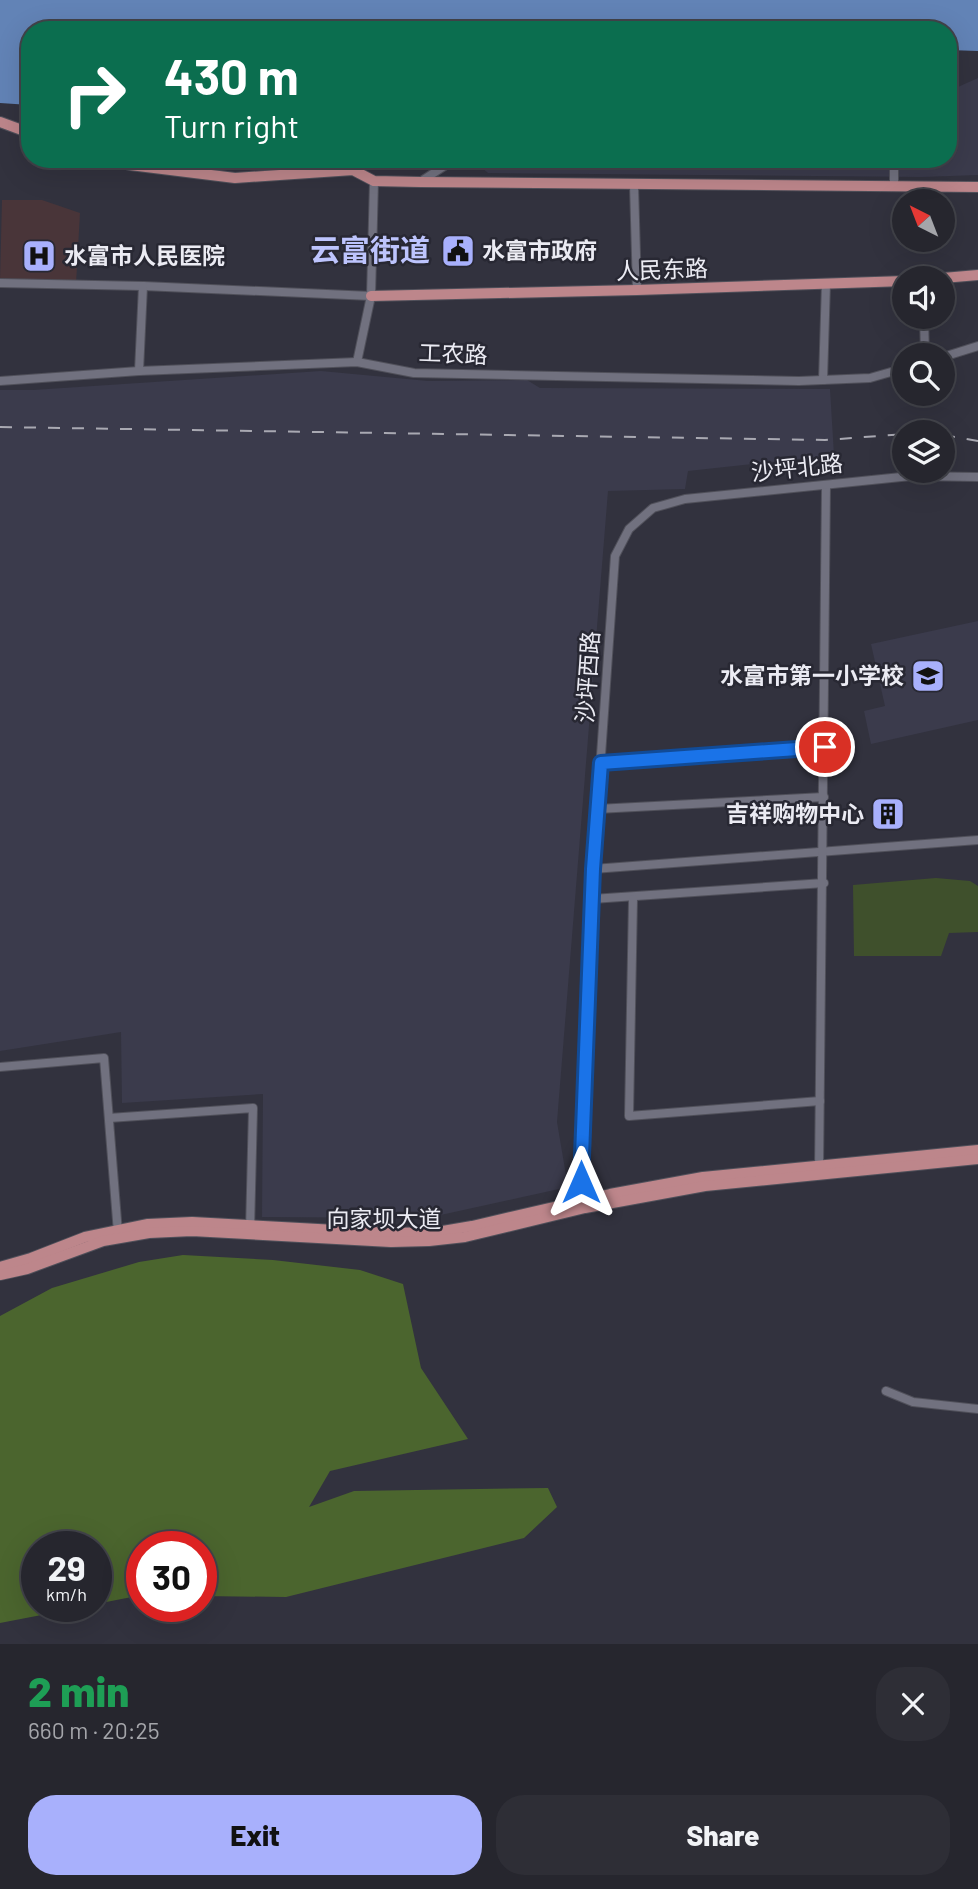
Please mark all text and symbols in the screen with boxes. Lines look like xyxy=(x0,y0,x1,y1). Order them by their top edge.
text: 430 m xyxy=(164,46,299,105)
icon: right xyxy=(49,49,140,140)
text: Turn right xyxy=(164,106,299,144)
north arrow xyxy=(892,189,956,252)
map controls xyxy=(892,189,955,483)
district label: 云富街道 xyxy=(310,231,430,267)
public building icon: 水富市政府 xyxy=(439,232,477,270)
place label: 水富市政府 xyxy=(482,236,597,264)
hospital icon: 水富市人民医院 xyxy=(20,237,58,275)
place label: 水富市人民医院 xyxy=(64,241,225,269)
street label: 人民东路 xyxy=(616,253,708,285)
button: sound xyxy=(892,266,955,329)
street label: 工农路 xyxy=(418,338,488,368)
button: search xyxy=(892,343,955,406)
button: layers xyxy=(892,420,955,483)
street label: 沙坪北路 xyxy=(750,448,844,486)
street label: 沙坪西路 xyxy=(570,630,604,724)
school or university icon: 水富市第一小学校 xyxy=(909,657,947,695)
place label: 水富市第一小学校 xyxy=(720,661,904,689)
pin xyxy=(795,717,855,777)
icon: arrive xyxy=(806,728,844,766)
building icon: 吉祥购物中心 xyxy=(869,795,907,833)
place label: 吉祥购物中心 xyxy=(726,799,864,827)
position arrow xyxy=(544,1145,618,1219)
street label: 向家坝大道 xyxy=(327,1204,442,1232)
speed limit sign: 30 xyxy=(126,1531,217,1622)
text: 29 xyxy=(47,1546,86,1588)
text: km/h xyxy=(46,1583,87,1605)
text: 2 min xyxy=(28,1665,129,1715)
button: close xyxy=(876,1667,950,1741)
text: 660 m · 20:25 xyxy=(28,1716,160,1744)
button: Exit xyxy=(28,1795,482,1875)
button: Share xyxy=(496,1795,950,1875)

